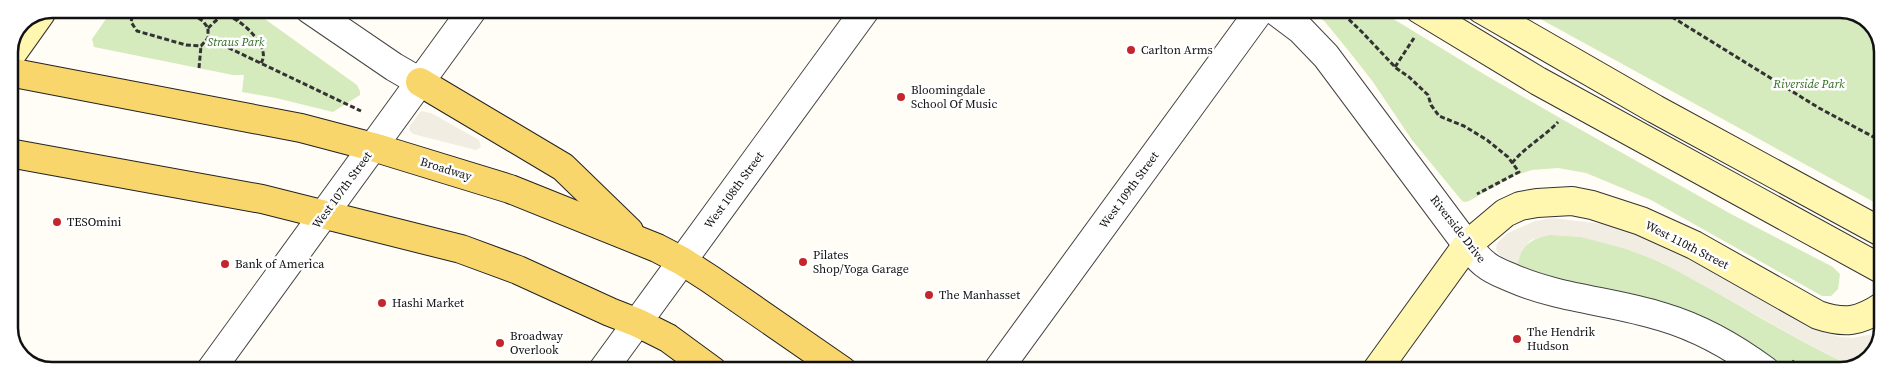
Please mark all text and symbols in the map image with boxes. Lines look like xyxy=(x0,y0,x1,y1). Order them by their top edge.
park label: Straus Park xyxy=(208,34,265,50)
place label: Carlton Arms xyxy=(1141,42,1213,58)
marker: Carlton Arms xyxy=(1125,44,1137,56)
park label: Riverside Park xyxy=(1772,76,1845,92)
place label: Bloomingdale School Of Music xyxy=(911,82,997,112)
marker: Bloomingdale School Of Music xyxy=(895,91,907,103)
street label: West 107th Street xyxy=(309,148,375,232)
street label: West 108th Street xyxy=(701,148,767,232)
street label: West 109th Street xyxy=(1096,148,1162,232)
street label: Broadway xyxy=(418,154,474,185)
street label: Riverside Drive xyxy=(1427,192,1489,266)
place label: TESOmini xyxy=(67,214,122,230)
marker: TESOmini xyxy=(51,216,63,228)
street label: West 110th Street xyxy=(1643,217,1732,273)
place label: Pilates Shop/Yoga Garage xyxy=(813,247,909,277)
place label: Bank of America xyxy=(235,256,325,272)
marker: Pilates Shop/Yoga Garage xyxy=(797,256,809,268)
marker: Bank of America xyxy=(219,258,231,270)
place label: The Manhasset xyxy=(939,287,1020,303)
marker: The Manhasset xyxy=(923,289,935,301)
place label: Hashi Market xyxy=(392,295,464,311)
marker: Hashi Market xyxy=(376,297,388,309)
place label: The Hendrik Hudson xyxy=(1527,324,1595,354)
place label: Broadway Overlook xyxy=(510,328,564,358)
marker: The Hendrik Hudson xyxy=(1511,333,1523,345)
marker: Broadway Overlook xyxy=(494,337,506,349)

